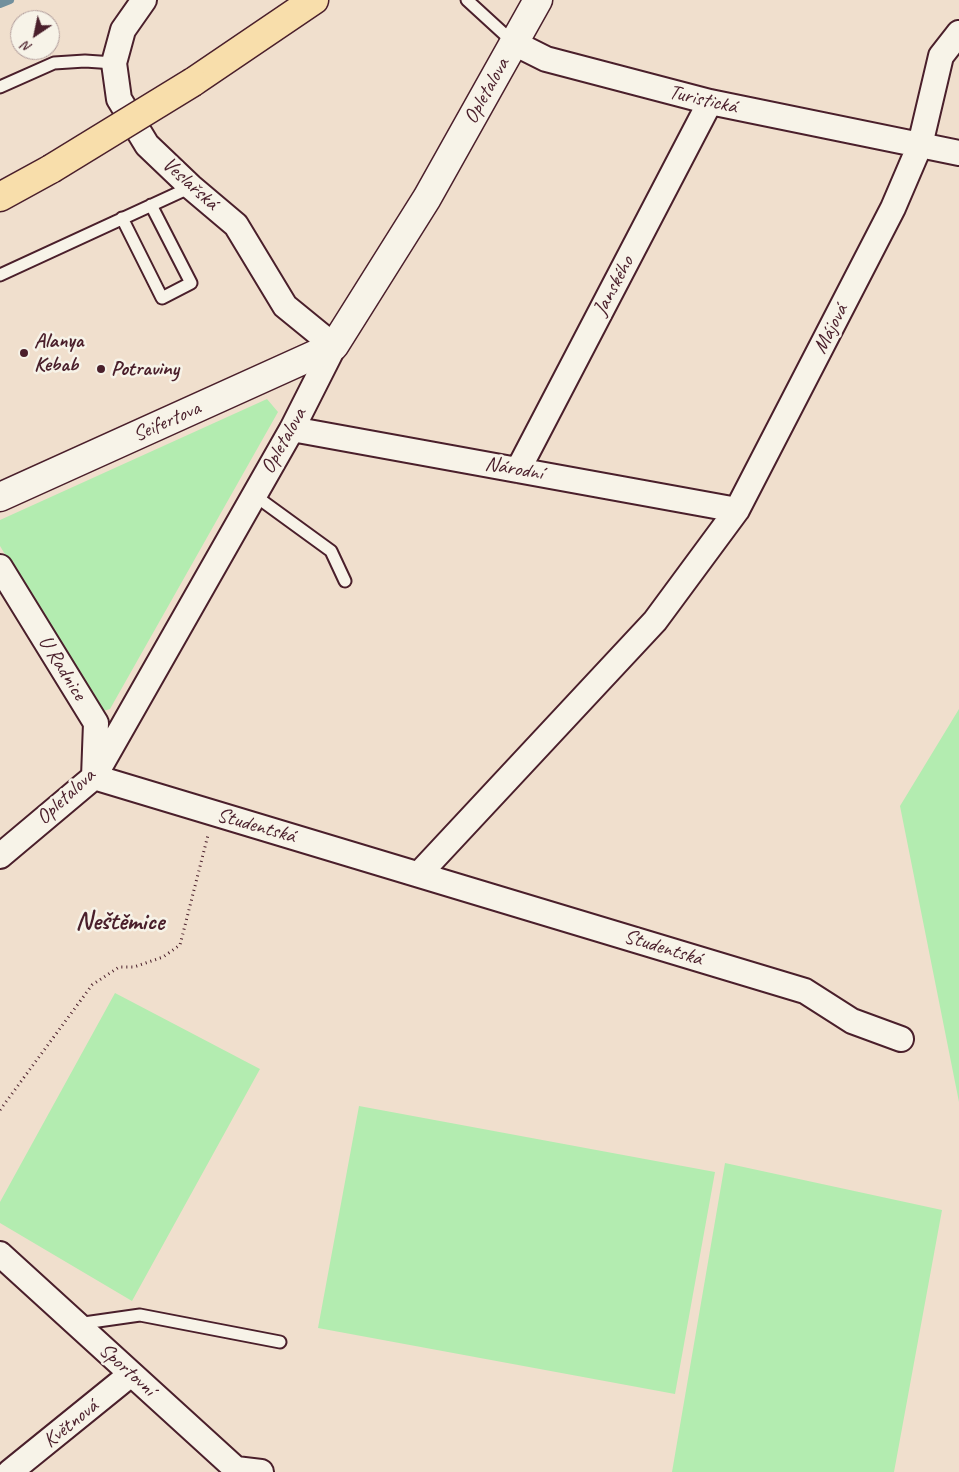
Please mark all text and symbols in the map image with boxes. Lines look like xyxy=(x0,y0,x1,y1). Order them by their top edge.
north arrow xyxy=(10,10,60,60)
text: N xyxy=(19,38,35,56)
street label: Opletalova xyxy=(459,54,515,128)
street label: Turistická xyxy=(666,80,740,120)
street label: Veslařská xyxy=(157,152,223,216)
street label: Janského xyxy=(588,252,640,320)
street label: Májová xyxy=(808,300,854,358)
place label: Alanya Kebab xyxy=(34,328,83,378)
marker: Alanya Kebab xyxy=(18,347,30,359)
place label: Potraviny xyxy=(111,356,179,382)
marker: Potraviny xyxy=(95,363,107,375)
street label: Seifertova xyxy=(130,396,204,448)
street label: Opletalova xyxy=(256,404,312,478)
street label: Národní xyxy=(483,452,545,486)
street label: U Radnice xyxy=(32,631,92,705)
street label: Opletalova xyxy=(31,763,101,831)
street label: Studentská xyxy=(214,803,298,849)
district label: Neštěmice xyxy=(76,906,164,938)
street label: Studentská xyxy=(621,924,705,972)
street label: Sportovní xyxy=(93,1338,161,1402)
street label: Květnová xyxy=(38,1394,104,1454)

